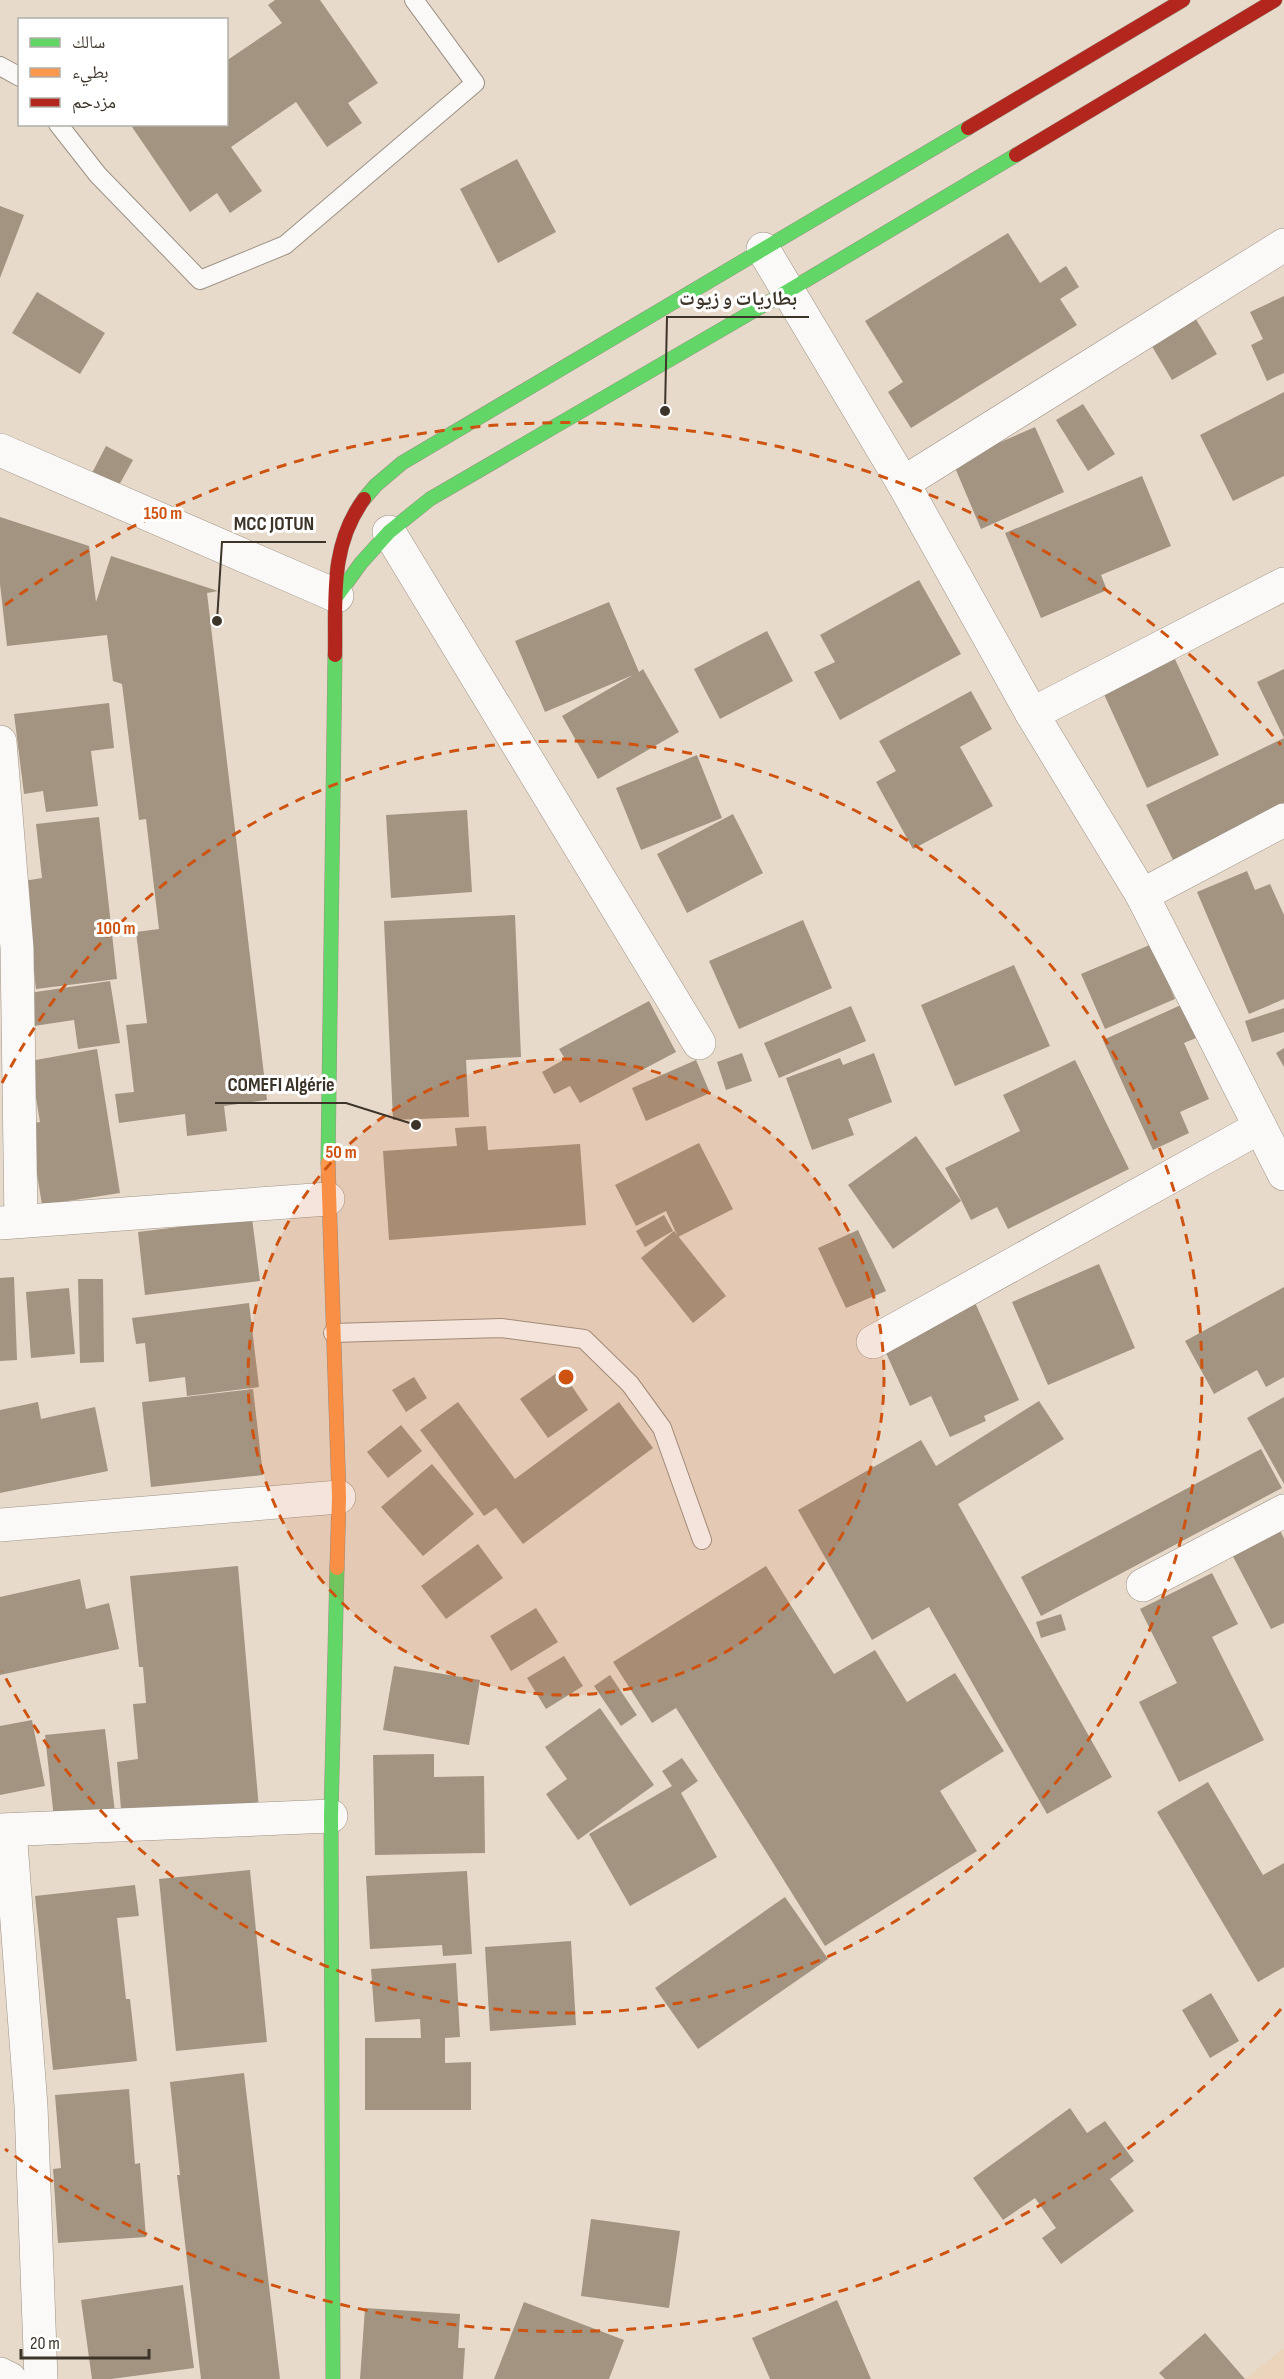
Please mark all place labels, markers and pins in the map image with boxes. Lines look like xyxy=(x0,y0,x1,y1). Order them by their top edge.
callout: بطاريات و زيوت xyxy=(667,279,809,317)
callout: MCC JOTUN xyxy=(222,504,326,542)
callout: COMEFI Algérie xyxy=(215,1065,346,1103)
centre of rings xyxy=(556,1367,576,1387)

